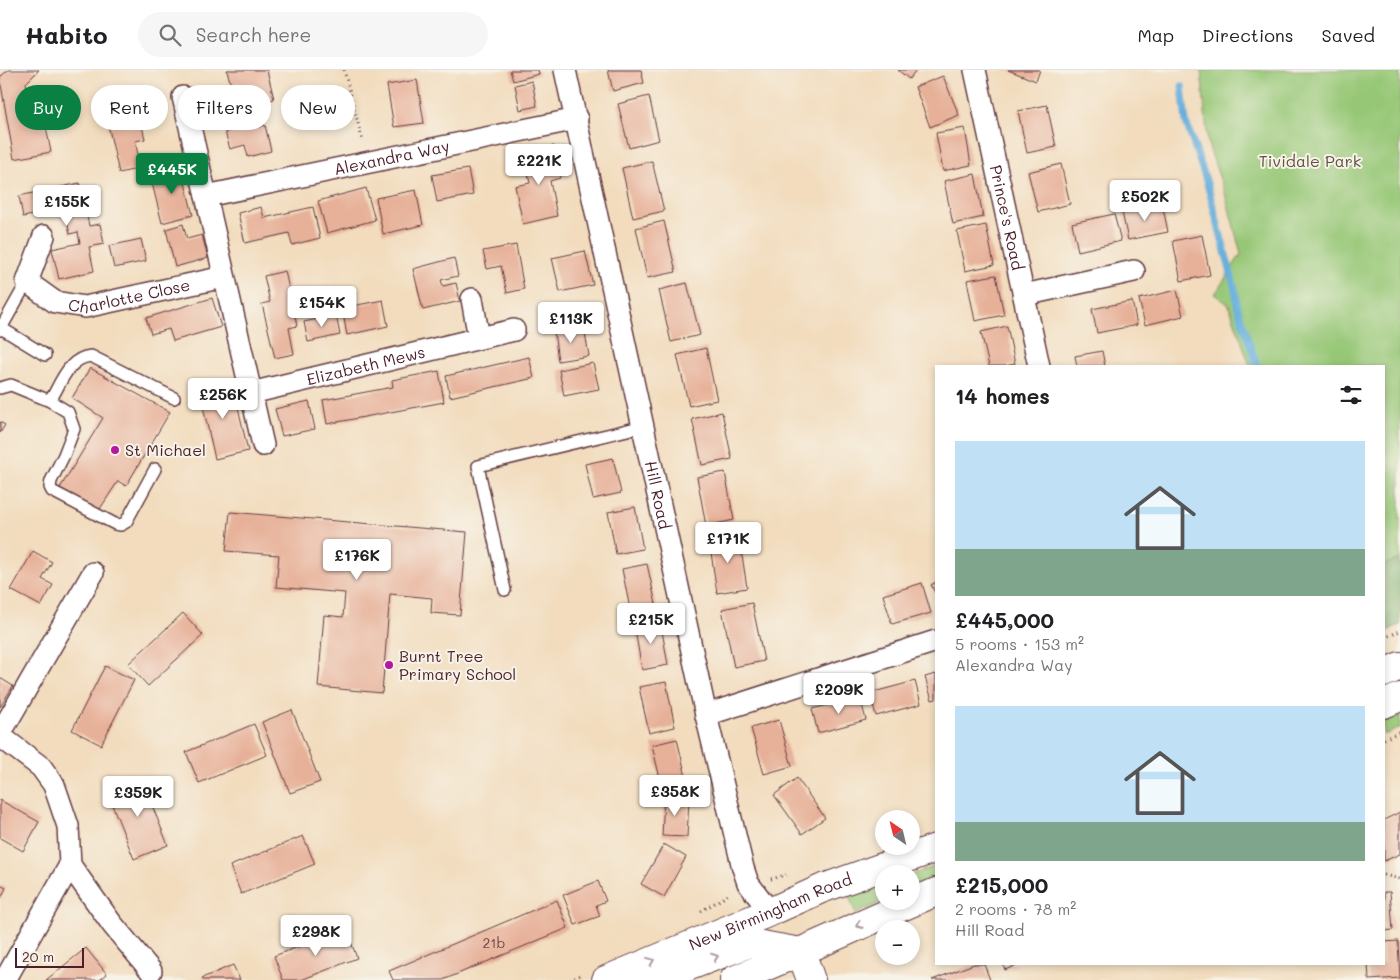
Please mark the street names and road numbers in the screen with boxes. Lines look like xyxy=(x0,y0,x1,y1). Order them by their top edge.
street label: Alexandra Way xyxy=(332,135,451,179)
street label: Prince's Road xyxy=(986,163,1029,272)
street label: Charlotte Close xyxy=(67,274,192,317)
street label: Elizabeth Mews xyxy=(304,341,427,389)
street label: Hill Road xyxy=(641,459,676,531)
street label: New Birmingham Road xyxy=(685,868,854,955)

